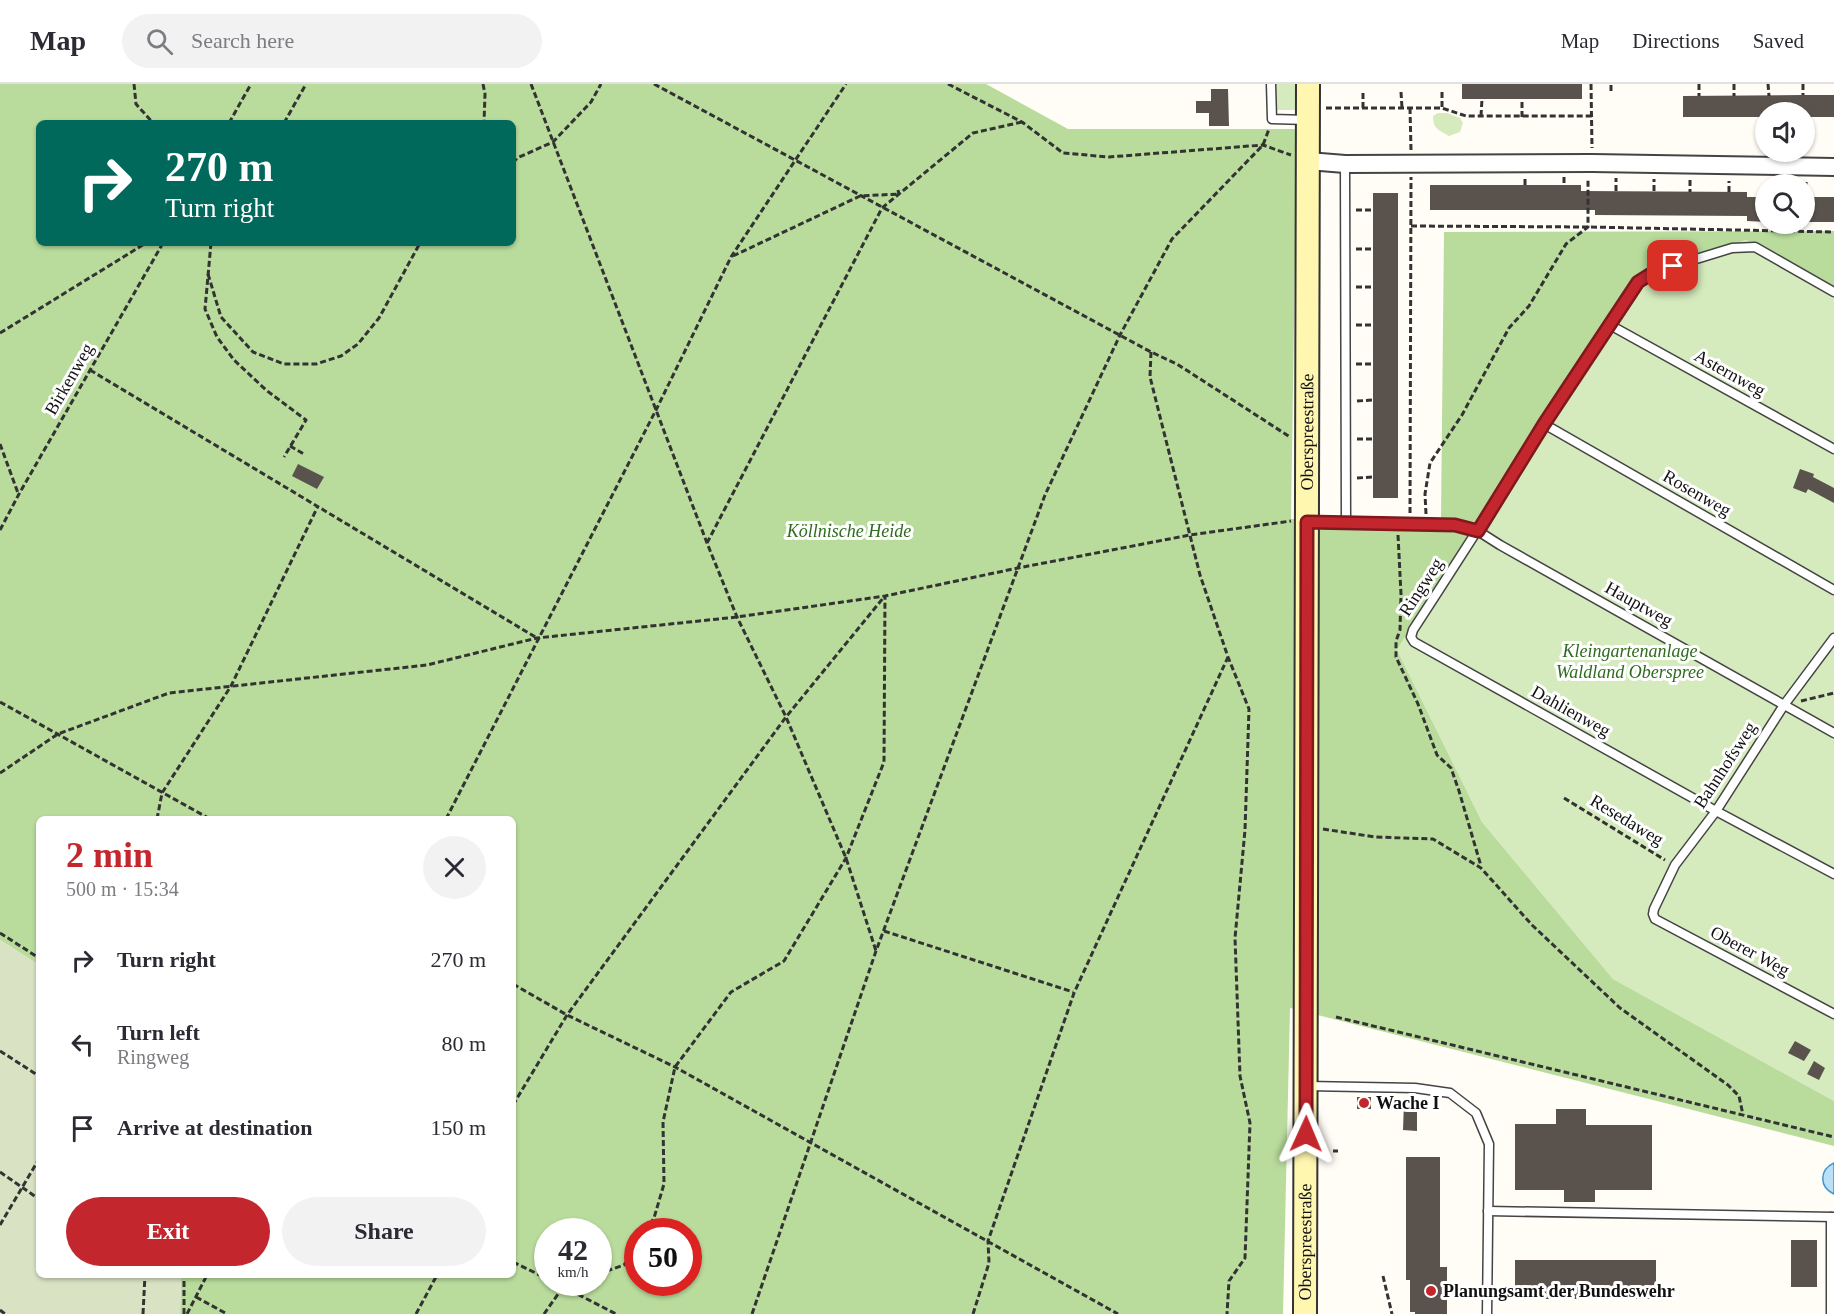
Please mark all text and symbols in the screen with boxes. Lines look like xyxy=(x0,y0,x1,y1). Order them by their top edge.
search box xyxy=(122,14,542,68)
text: Map xyxy=(30,25,86,56)
icon: search xyxy=(143,25,176,58)
text: Search here xyxy=(191,28,294,53)
text: Map xyxy=(1561,29,1599,53)
text: Directions xyxy=(1632,29,1720,53)
text: Saved xyxy=(1753,29,1804,53)
map controls xyxy=(1755,102,1815,234)
button: sound xyxy=(1755,102,1815,162)
icon: right xyxy=(66,144,144,222)
text: 270 m xyxy=(165,144,274,190)
button: search xyxy=(1755,174,1815,234)
text: Turn right xyxy=(165,193,274,223)
pin xyxy=(1647,240,1698,291)
icon: arrive xyxy=(1656,249,1689,282)
street label: Birkenweg xyxy=(41,340,97,418)
street label: Asternweg xyxy=(1691,345,1769,401)
street label: Oberspreestraße xyxy=(1297,373,1317,491)
street label: Rosenweg xyxy=(1660,466,1734,520)
park label: Köllnische Heide xyxy=(786,521,911,541)
street label: Ringweg xyxy=(1395,554,1447,620)
street label: Hauptweg xyxy=(1602,577,1676,631)
park label: Kleingartenanlage Waldland Oberspree xyxy=(1556,641,1704,682)
street label: Dahlienweg xyxy=(1528,681,1614,741)
street label: Bahnhofsweg xyxy=(1690,718,1760,812)
street label: Resedaweg xyxy=(1587,790,1667,850)
text: 2 min xyxy=(66,835,153,875)
button: close xyxy=(423,836,486,899)
text: 500 m · 15:34 xyxy=(66,878,179,900)
street label: Oberer Weg xyxy=(1707,922,1793,980)
icon: right xyxy=(66,944,99,977)
text: Turn right xyxy=(117,947,216,972)
text: 270 m xyxy=(430,947,486,972)
text: Turn left xyxy=(117,1020,200,1045)
icon: left xyxy=(66,1028,99,1061)
text: 80 m xyxy=(441,1031,486,1056)
text: Ringweg xyxy=(117,1046,189,1068)
place label: Wache I xyxy=(1376,1093,1440,1113)
marker: Wache I xyxy=(1357,1096,1371,1110)
position arrow xyxy=(1274,1102,1338,1166)
icon: arrive xyxy=(66,1112,99,1145)
text: Arrive at destination xyxy=(117,1115,313,1140)
text: 150 m xyxy=(430,1115,486,1140)
street label: Oberspreestraße xyxy=(1295,1183,1315,1301)
button: Exit xyxy=(66,1197,270,1266)
button: Share xyxy=(282,1197,486,1266)
speed limit sign: 50 xyxy=(624,1218,702,1296)
text: 42 xyxy=(558,1233,588,1266)
text: km/h xyxy=(558,1264,588,1280)
place label: Planungsamt der Bundeswehr xyxy=(1443,1281,1675,1301)
marker: Planungsamt der Bundeswehr xyxy=(1424,1284,1438,1298)

